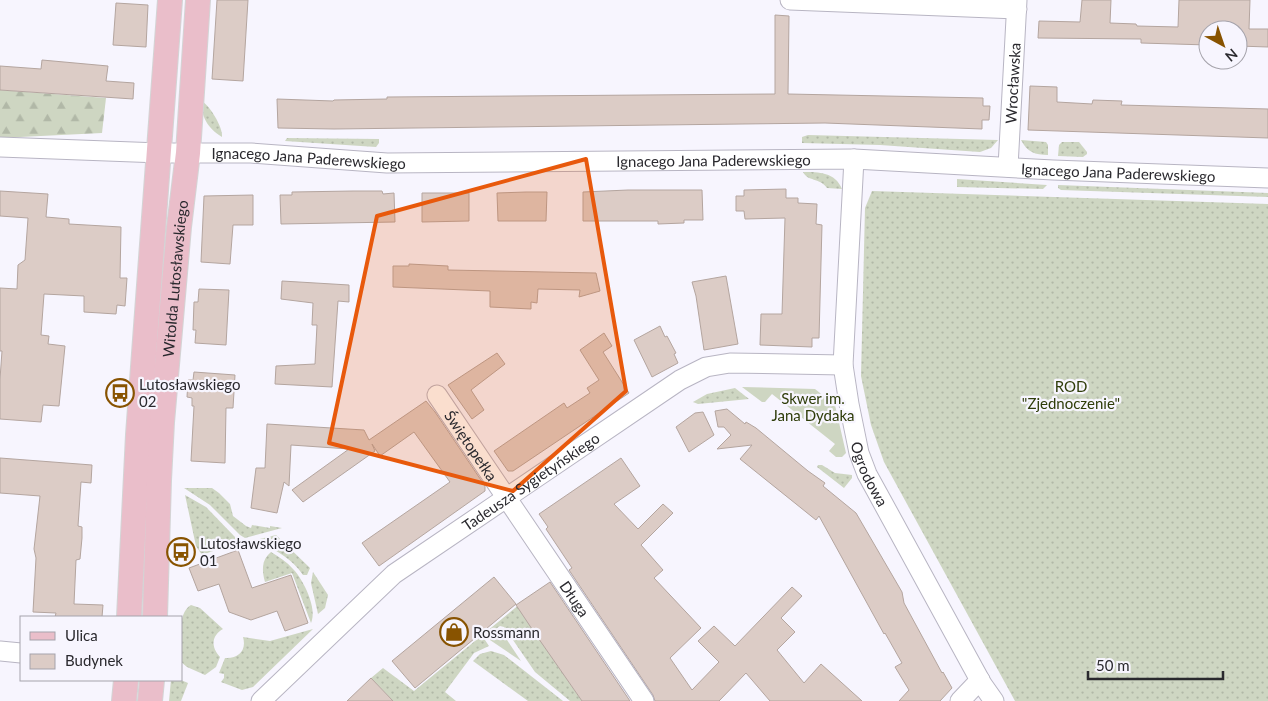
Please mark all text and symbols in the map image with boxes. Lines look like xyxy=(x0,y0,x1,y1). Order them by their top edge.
north arrow xyxy=(1198,20,1248,70)
street label: Wrocławska xyxy=(1001,42,1024,124)
text: N xyxy=(1222,45,1241,65)
street label: Ignacego Jana Paderewskiego xyxy=(212,144,406,172)
street label: Ignacego Jana Paderewskiego xyxy=(616,150,811,170)
street label: Ignacego Jana Paderewskiego xyxy=(1020,159,1216,185)
street label: Witolda Lutosławskiego xyxy=(159,199,191,358)
place label: Lutosławskiego 02 xyxy=(139,375,241,410)
park label: ROD "Zjednoczenie" xyxy=(1022,377,1120,412)
bus stop icon: Lutosławskiego 02 xyxy=(105,378,135,408)
park label: Skwer im. Jana Dydaka xyxy=(772,389,854,424)
street label: Świętopełka xyxy=(441,407,501,484)
street label: Tadeusza Sygietyńskiego xyxy=(459,428,603,534)
street label: Ogrodowa xyxy=(848,440,892,509)
place label: Lutosławskiego 01 xyxy=(200,534,302,569)
bus stop icon: Lutosławskiego 01 xyxy=(166,537,196,567)
street label: Długa xyxy=(556,577,593,620)
legend xyxy=(20,616,182,681)
shop icon: Rossmann xyxy=(439,617,469,647)
place label: Rossmann xyxy=(473,623,540,641)
text: Ulica xyxy=(65,626,98,644)
scale bar xyxy=(1088,648,1223,680)
text: Budynek xyxy=(65,651,123,669)
text: 50 m xyxy=(1096,656,1130,674)

